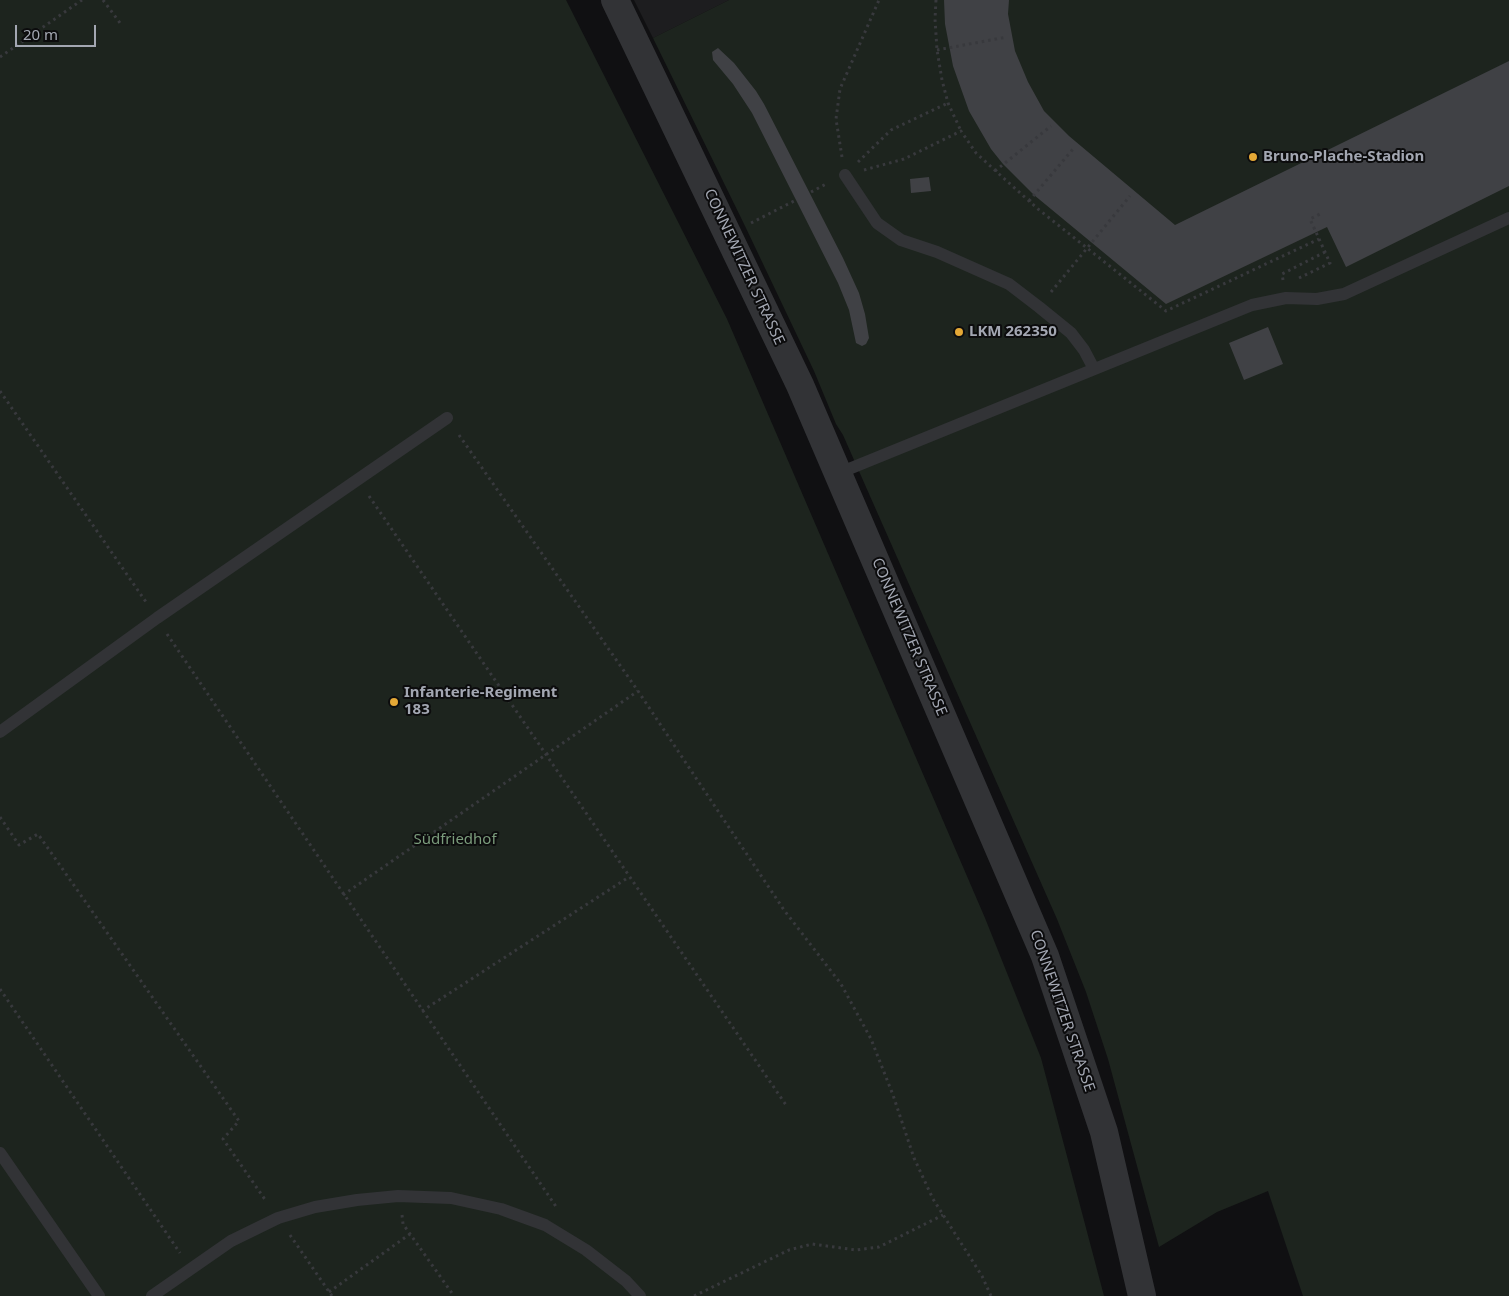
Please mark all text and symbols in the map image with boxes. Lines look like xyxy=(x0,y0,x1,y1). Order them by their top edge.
scale bar xyxy=(18,15,99,47)
text: 20 m xyxy=(23,24,58,44)
place label: Bruno-Plache-Stadion xyxy=(1263,148,1424,166)
marker: Bruno-Plache-Stadion xyxy=(1247,151,1259,163)
street label: CONNEWITZER STRASSE xyxy=(700,186,788,348)
place label: LKM 262350 xyxy=(969,323,1057,341)
marker: LKM 262350 xyxy=(953,326,965,338)
street label: CONNEWITZER STRASSE xyxy=(868,555,950,719)
place label: Infanterie-Regiment 183 xyxy=(404,684,557,719)
marker: Infanterie-Regiment 183 xyxy=(388,696,400,708)
park label: Südfriedhof xyxy=(413,831,497,849)
street label: CONNEWITZER STRASSE xyxy=(1026,928,1098,1094)

